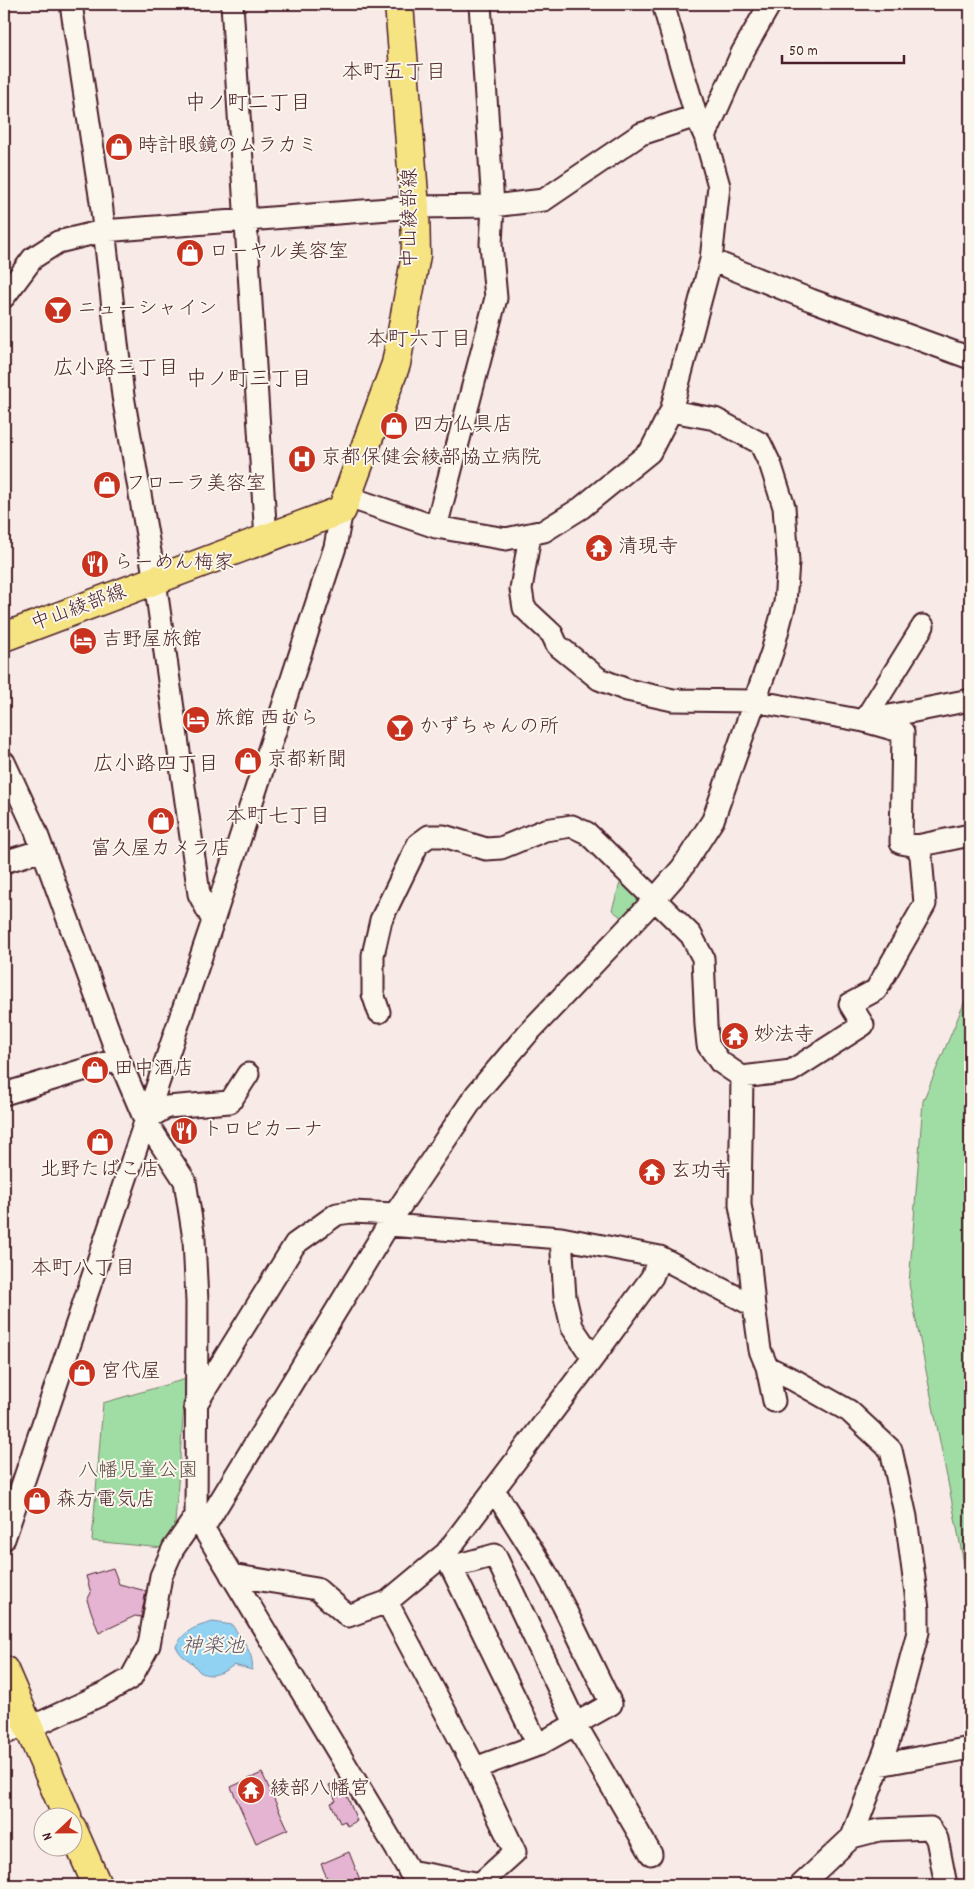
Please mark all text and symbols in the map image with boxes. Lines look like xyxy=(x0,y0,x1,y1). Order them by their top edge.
scale bar xyxy=(782,32,904,64)
text: 50 m xyxy=(789,41,818,63)
district label: 本町五丁目 xyxy=(342,59,447,89)
district label: 中ノ町二丁目 xyxy=(185,90,311,120)
shop icon: 時計眼鏡のムラカミ xyxy=(104,132,134,162)
place label: 時計眼鏡のムラカミ xyxy=(138,133,318,161)
street label: 中山綾部線 xyxy=(397,168,425,268)
shop icon: ローヤル美容室 xyxy=(175,238,205,268)
place label: ローヤル美容室 xyxy=(209,239,349,267)
bar icon: ニューシャイン xyxy=(43,295,73,325)
place label: ニューシャイン xyxy=(77,296,217,324)
district label: 本町六丁目 xyxy=(367,326,472,356)
district label: 広小路三丁目 xyxy=(53,355,179,385)
district label: 中ノ町三丁目 xyxy=(186,366,312,396)
shop icon: 四方仏具店 xyxy=(379,411,409,441)
place label: 四方仏具店 xyxy=(413,412,513,440)
hospital icon: 京都保健会綾部協立病院 xyxy=(287,444,317,474)
place label: 京都保健会綾部協立病院 xyxy=(321,445,541,473)
shop icon: フローラ美容室 xyxy=(92,470,122,500)
place label: フローラ美容室 xyxy=(126,471,266,499)
temple icon: 清現寺 xyxy=(584,533,614,563)
place label: 清現寺 xyxy=(618,534,678,562)
restaurant icon: らーめん梅家 xyxy=(80,549,110,579)
place label: らーめん梅家 xyxy=(114,550,234,578)
street label: 中山綾部線 xyxy=(27,579,131,639)
hotel icon: 吉野屋旅館 xyxy=(68,626,98,656)
place label: 吉野屋旅館 xyxy=(102,627,202,655)
hotel icon: 旅館 西むら xyxy=(181,705,211,735)
place label: 旅館 西むら xyxy=(215,706,320,734)
bar icon: かずちゃんの所 xyxy=(385,713,415,743)
place label: かずちゃんの所 xyxy=(419,714,559,742)
shop icon: 京都新聞 xyxy=(233,746,263,776)
place label: 京都新聞 xyxy=(267,747,347,775)
district label: 広小路四丁目 xyxy=(93,751,219,781)
district label: 本町七丁目 xyxy=(226,803,331,833)
shop icon: 富久屋カメラ店 xyxy=(146,806,176,836)
place label: 富久屋カメラ店 xyxy=(91,836,231,864)
temple icon: 妙法寺 xyxy=(720,1021,750,1051)
place label: 妙法寺 xyxy=(754,1022,814,1050)
shop icon: 田中酒店 xyxy=(80,1055,110,1085)
place label: 田中酒店 xyxy=(114,1056,194,1084)
restaurant icon: トロピカーナ xyxy=(169,1116,199,1146)
place label: トロピカーナ xyxy=(203,1117,323,1145)
shop icon: 北野たばこ店 xyxy=(85,1127,115,1157)
place label: 北野たばこ店 xyxy=(40,1157,160,1185)
temple icon: 玄功寺 xyxy=(637,1157,667,1187)
place label: 玄功寺 xyxy=(671,1158,731,1186)
district label: 本町八丁目 xyxy=(31,1255,136,1285)
shop icon: 宮代屋 xyxy=(67,1358,97,1388)
place label: 宮代屋 xyxy=(101,1359,161,1387)
park label: 八幡児童公園 xyxy=(78,1458,198,1486)
shop icon: 森方電気店 xyxy=(22,1486,52,1516)
place label: 森方電気店 xyxy=(56,1487,156,1515)
water label: 神楽池 xyxy=(182,1633,245,1663)
temple icon: 綾部八幡宮 xyxy=(236,1775,266,1805)
place label: 綾部八幡宮 xyxy=(270,1776,370,1804)
north arrow xyxy=(32,1806,82,1856)
text: N xyxy=(37,1829,58,1843)

